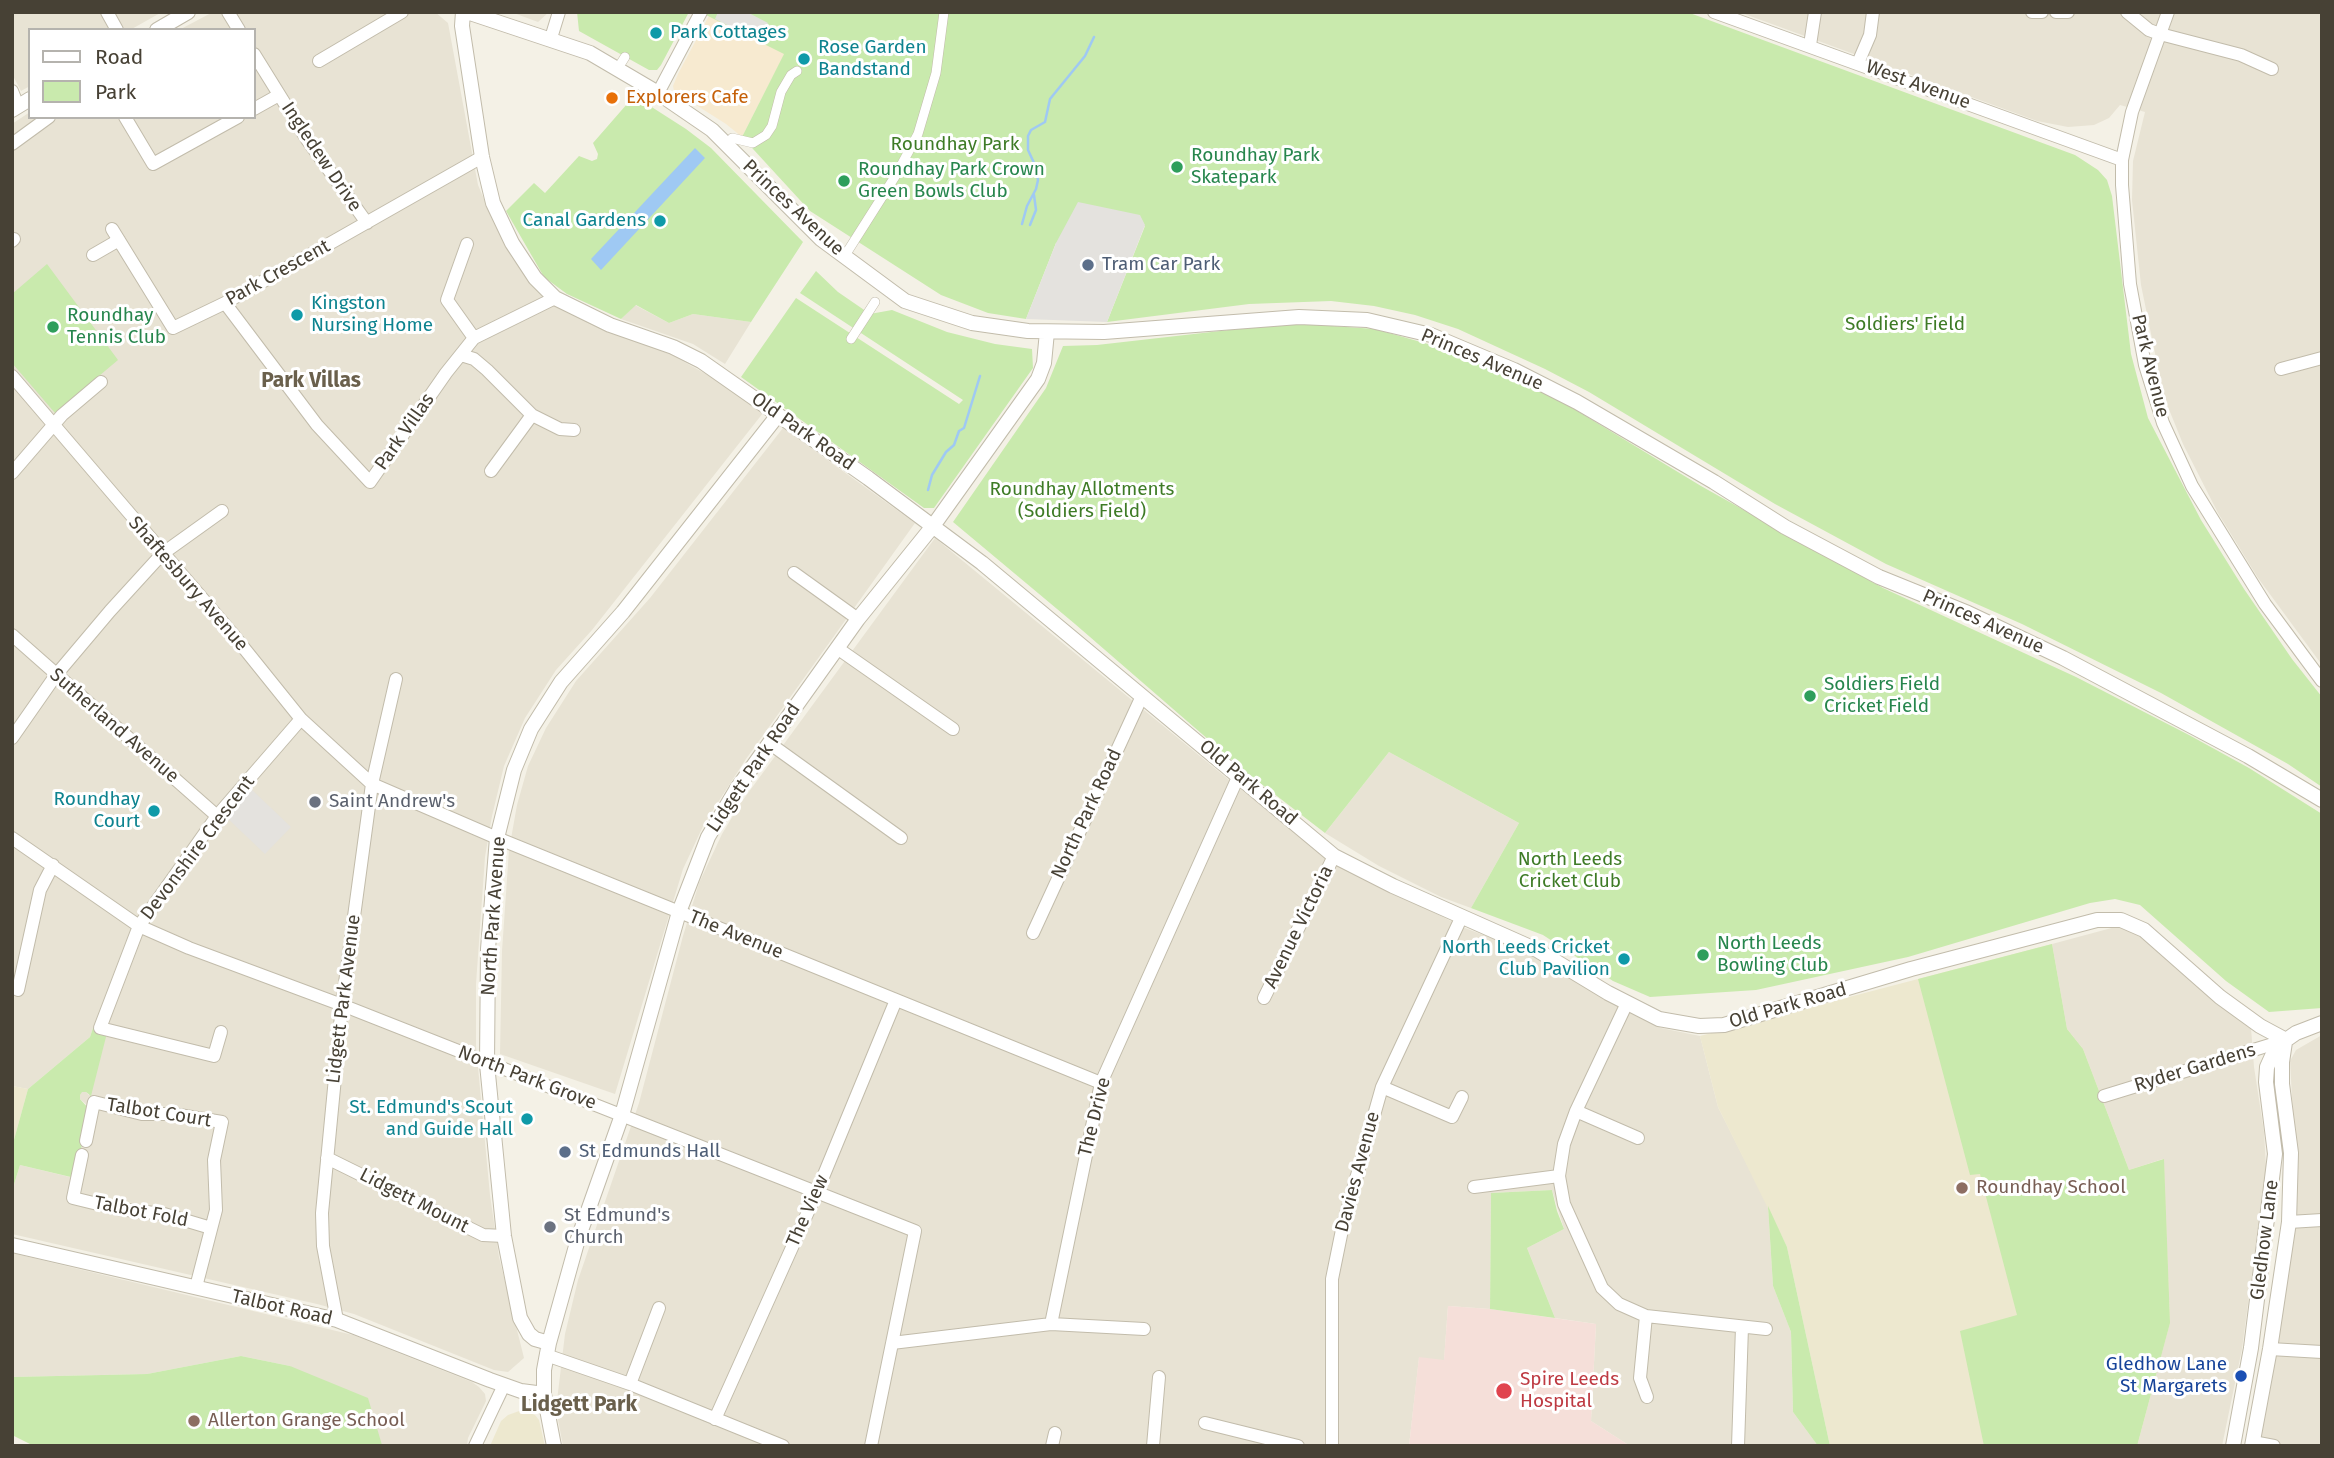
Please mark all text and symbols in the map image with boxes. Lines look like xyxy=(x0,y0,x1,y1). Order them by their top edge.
place label: Park Cottages xyxy=(670,22,786,44)
marker: Park Cottages xyxy=(648,25,664,41)
legend xyxy=(28,28,256,119)
place label: Rose Garden Bandstand xyxy=(818,37,927,81)
text: Road xyxy=(95,44,143,70)
marker: Rose Garden Bandstand xyxy=(796,51,812,67)
street label: West Avenue xyxy=(1863,56,1973,114)
text: Park xyxy=(95,79,136,105)
place label: Explorers Cafe xyxy=(626,87,749,109)
marker: Explorers Cafe xyxy=(604,90,620,106)
street label: Ingledew Drive xyxy=(276,98,366,216)
park label: Roundhay Park xyxy=(891,134,1019,156)
place label: Roundhay Park Skatepark xyxy=(1191,145,1320,189)
street label: Princes Avenue xyxy=(738,155,848,261)
place label: Roundhay Park Crown Green Bowls Club xyxy=(858,159,1045,203)
marker: Roundhay Park Skatepark xyxy=(1169,159,1185,175)
marker: Roundhay Park Crown Green Bowls Club xyxy=(836,173,852,189)
place label: Canal Gardens xyxy=(523,210,646,232)
marker: Canal Gardens xyxy=(652,213,668,229)
street label: Park Crescent xyxy=(222,235,334,311)
place label: Tram Car Park xyxy=(1102,254,1220,276)
marker: Tram Car Park xyxy=(1080,257,1096,273)
place label: Kingston Nursing Home xyxy=(311,293,433,337)
place label: Roundhay Tennis Club xyxy=(67,305,166,349)
marker: Kingston Nursing Home xyxy=(289,307,305,323)
street label: Park Avenue xyxy=(2126,312,2174,420)
park label: Soldiers' Field xyxy=(1845,314,1965,336)
marker: Roundhay Tennis Club xyxy=(45,319,61,335)
street label: Princes Avenue xyxy=(1417,324,1547,396)
district label: Park Villas xyxy=(261,368,361,394)
street label: Old Park Road xyxy=(747,388,859,476)
street label: Park Villas xyxy=(370,389,440,475)
park label: Roundhay Allotments (Soldiers Field) xyxy=(990,479,1174,523)
street label: Shaftesbury Avenue xyxy=(123,512,253,656)
street label: Princes Avenue xyxy=(1919,585,2047,659)
street label: Sutherland Avenue xyxy=(45,664,183,788)
place label: Soldiers Field Cricket Field xyxy=(1824,674,1940,718)
marker: Soldiers Field Cricket Field xyxy=(1802,688,1818,704)
street label: Lidgett Park Road xyxy=(702,699,806,837)
street label: Old Park Road xyxy=(1194,735,1302,831)
street label: North Park Road xyxy=(1047,745,1127,883)
street label: Devonshire Crescent xyxy=(136,771,260,925)
place label: Roundhay Court xyxy=(54,789,140,833)
place label: Saint Andrew's xyxy=(329,791,455,813)
marker: Saint Andrew's xyxy=(307,794,323,810)
marker: Roundhay Court xyxy=(146,803,162,819)
street label: North Park Avenue xyxy=(477,835,511,997)
park label: North Leeds Cricket Club xyxy=(1518,849,1622,893)
street label: Avenue Victoria xyxy=(1259,862,1339,992)
street label: The Avenue xyxy=(686,906,786,964)
street label: Lidgett Park Avenue xyxy=(322,913,366,1085)
place label: North Leeds Bowling Club xyxy=(1717,933,1829,977)
place label: North Leeds Cricket Club Pavilion xyxy=(1442,937,1610,981)
marker: North Leeds Bowling Club xyxy=(1695,947,1711,963)
marker: North Leeds Cricket Club Pavilion xyxy=(1616,951,1632,967)
street label: Old Park Road xyxy=(1727,978,1849,1034)
street label: Ryder Gardens xyxy=(2132,1039,2258,1097)
street label: North Park Grove xyxy=(455,1041,599,1115)
street label: The Drive xyxy=(1074,1075,1116,1159)
street label: Talbot Court xyxy=(105,1093,213,1133)
place label: St. Edmund's Scout and Guide Hall xyxy=(349,1097,513,1141)
street label: Davies Avenue xyxy=(1331,1109,1385,1235)
marker: St. Edmund's Scout and Guide Hall xyxy=(519,1111,535,1127)
place label: St Edmunds Hall xyxy=(579,1141,720,1163)
marker: St Edmunds Hall xyxy=(557,1144,573,1160)
street label: Lidgett Mount xyxy=(355,1164,473,1238)
street label: The View xyxy=(782,1172,834,1250)
place label: Roundhay School xyxy=(1976,1177,2126,1199)
street label: Gledhow Lane xyxy=(2246,1178,2284,1302)
marker: Roundhay School xyxy=(1954,1180,1970,1196)
street label: Talbot Fold xyxy=(92,1192,190,1232)
place label: St Edmund's Church xyxy=(564,1205,670,1249)
marker: St Edmund's Church xyxy=(542,1219,558,1235)
street label: Talbot Road xyxy=(229,1285,335,1331)
place label: Gledhow Lane St Margarets xyxy=(2106,1354,2227,1398)
marker: Gledhow Lane St Margarets xyxy=(2233,1368,2249,1384)
place label: Spire Leeds Hospital xyxy=(1520,1369,1619,1413)
marker: Spire Leeds Hospital xyxy=(1494,1381,1514,1401)
district label: Lidgett Park xyxy=(521,1392,637,1418)
place label: Allerton Grange School xyxy=(208,1410,405,1432)
marker: Allerton Grange School xyxy=(186,1413,202,1429)

